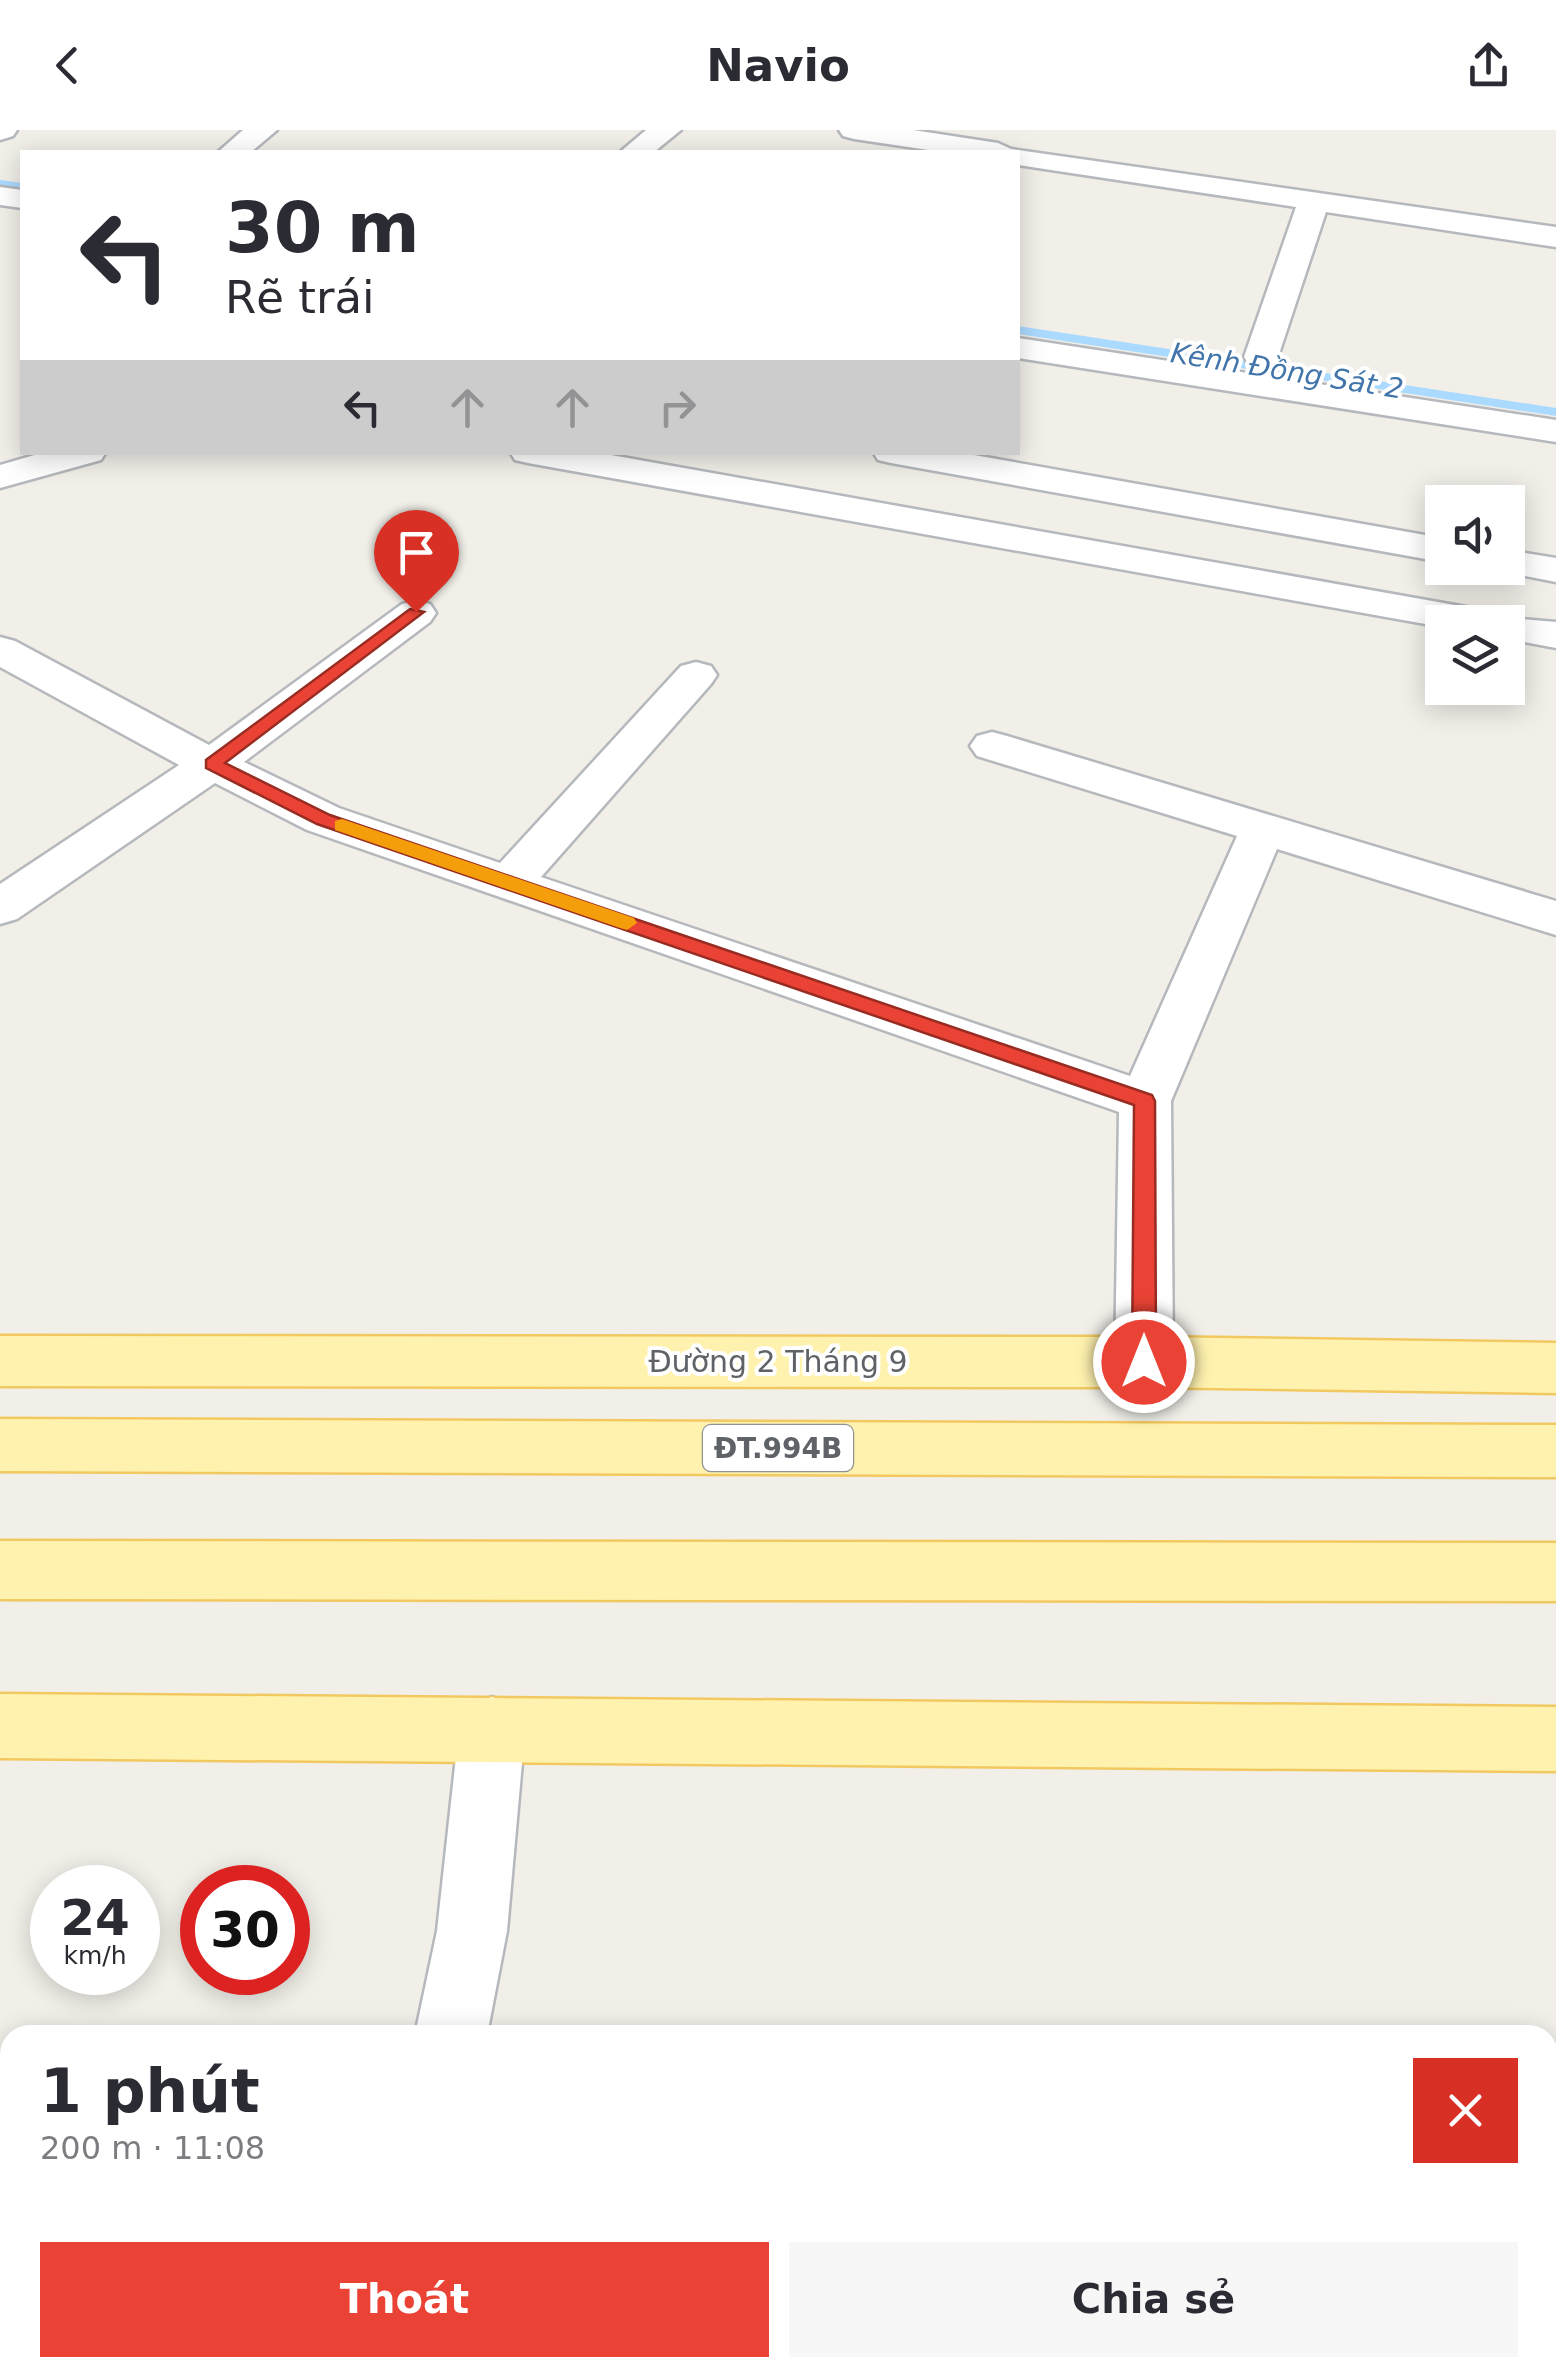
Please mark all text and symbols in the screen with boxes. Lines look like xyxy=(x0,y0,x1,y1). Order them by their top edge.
icon: back xyxy=(40,38,95,93)
icon: share xyxy=(1461,38,1516,93)
text: Navio xyxy=(706,39,850,92)
text: 30 m xyxy=(225,187,420,269)
icon: left xyxy=(60,190,190,320)
text: Rẽ trái xyxy=(225,271,374,324)
water label: Kênh Đồng Sát 2 xyxy=(1168,336,1406,406)
icon: left xyxy=(335,380,390,435)
icon: ahead xyxy=(440,380,495,435)
icon: ahead xyxy=(545,380,600,435)
icon: right xyxy=(650,380,705,435)
map controls xyxy=(1425,485,1525,705)
button: sound xyxy=(1425,485,1525,585)
pin xyxy=(374,510,459,613)
icon: arrive xyxy=(389,525,444,580)
button: layers xyxy=(1425,605,1525,705)
position arrow xyxy=(1092,1310,1196,1414)
street label: Đường 2 Tháng 9 xyxy=(648,1344,908,1379)
road number: ĐT.994B xyxy=(703,1425,853,1471)
speed limit sign: 30 xyxy=(180,1865,310,1995)
text: 24 xyxy=(60,1889,130,1947)
text: km/h xyxy=(63,1941,127,1970)
text: 1 phút xyxy=(40,2056,260,2126)
button: close xyxy=(1413,2058,1518,2163)
text: 200 m · 11:08 xyxy=(40,2129,265,2167)
button: Thoát xyxy=(40,2242,769,2357)
button: Chia sẻ xyxy=(789,2242,1518,2357)

